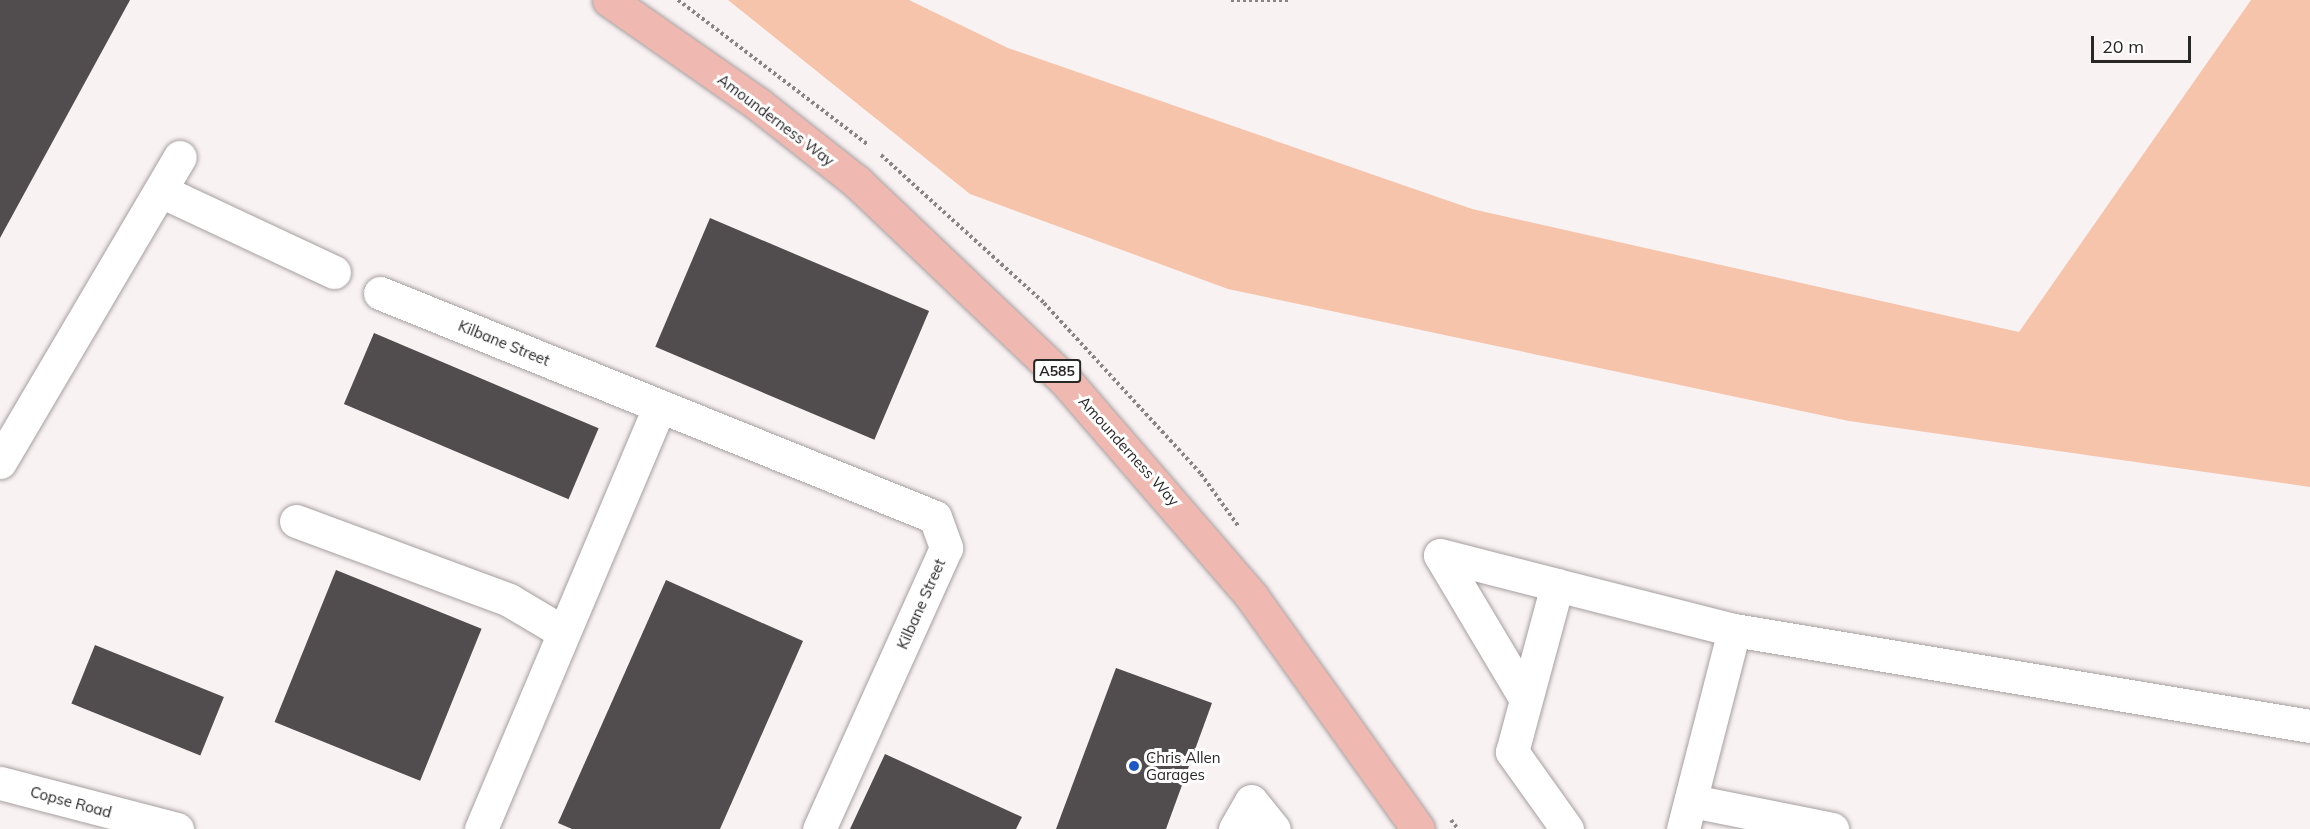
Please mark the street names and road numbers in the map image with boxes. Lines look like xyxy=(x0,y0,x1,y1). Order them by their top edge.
street label: Amounderness Way xyxy=(714,70,838,170)
street label: Kilbane Street xyxy=(456,316,552,370)
road number: A585 xyxy=(1033,360,1081,382)
street label: Amounderness Way xyxy=(1075,392,1183,510)
street label: Kilbane Street xyxy=(893,556,949,652)
street label: Copse Road xyxy=(28,782,114,822)

